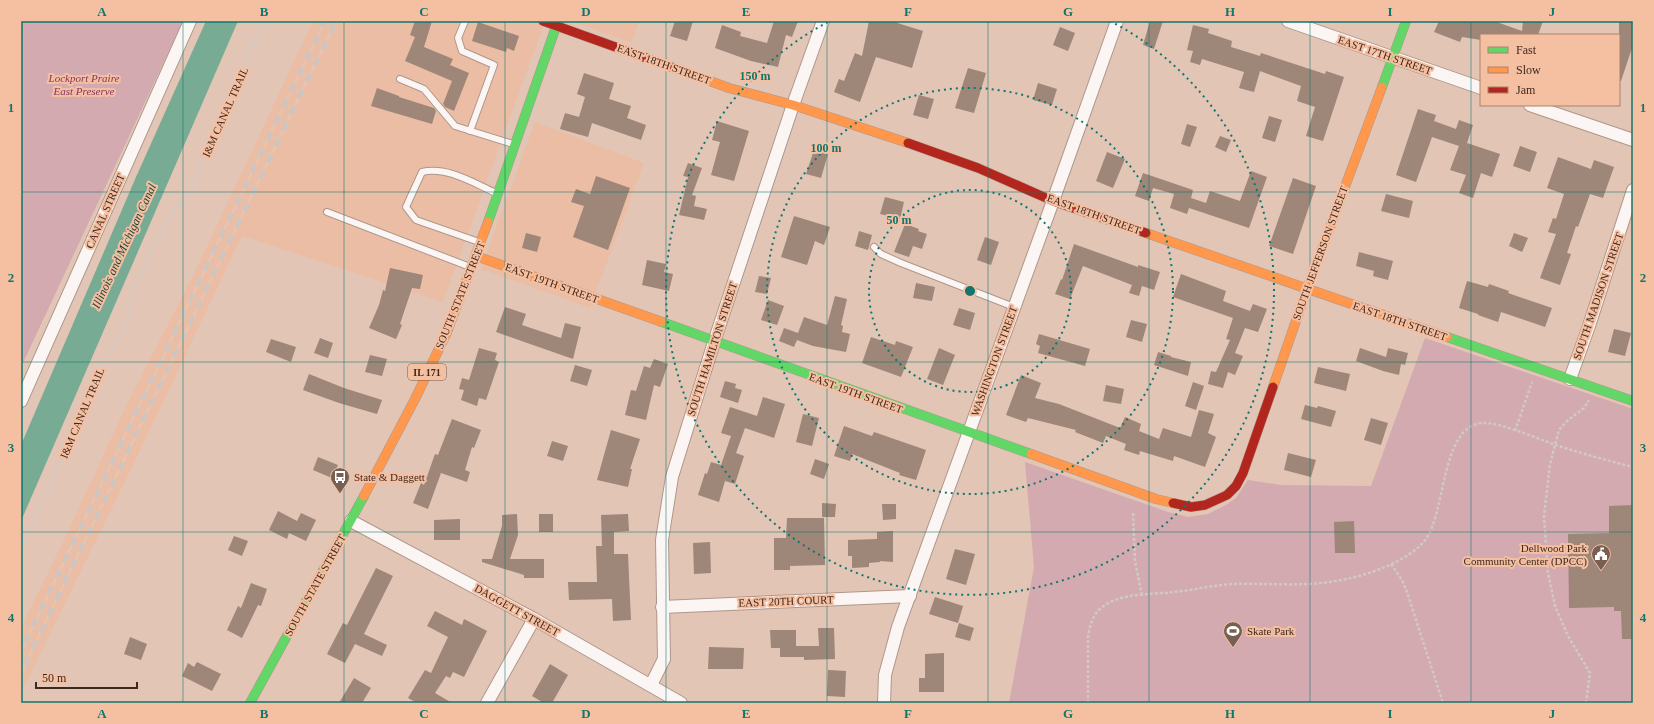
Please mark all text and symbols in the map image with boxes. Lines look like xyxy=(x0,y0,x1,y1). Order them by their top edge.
text: A xyxy=(97,4,107,19)
text: B xyxy=(260,4,269,19)
text: C xyxy=(419,4,429,19)
text: D xyxy=(581,4,591,19)
text: E xyxy=(742,4,750,19)
text: F xyxy=(904,4,912,19)
text: G xyxy=(1063,4,1073,19)
text: H xyxy=(1225,4,1235,19)
text: I xyxy=(1387,4,1393,19)
text: J xyxy=(1549,4,1556,19)
street label: EAST 17TH STREET xyxy=(1336,33,1434,77)
legend xyxy=(1480,34,1620,106)
street label: EAST 18TH STREET xyxy=(616,41,713,87)
text: Fast xyxy=(1516,43,1537,57)
text: Slow xyxy=(1516,63,1541,77)
street label: I&M CANAL TRAIL xyxy=(200,65,250,159)
text: 150 m xyxy=(740,69,771,83)
park label: Lockport Praire East Preserve xyxy=(48,72,120,97)
text: Jam xyxy=(1516,83,1536,97)
text: 1 xyxy=(8,100,14,115)
text: 1 xyxy=(1640,100,1646,115)
text: 100 m xyxy=(811,141,842,155)
street label: CANAL STREET xyxy=(83,172,127,250)
water label: Illinois and Michigan Canal xyxy=(88,181,159,312)
street label: SOUTH JEFFERSON STREET xyxy=(1290,184,1350,322)
street label: EAST 18TH STREET xyxy=(1046,191,1143,237)
text: 50 m xyxy=(887,213,912,227)
street label: SOUTH MADISON STREET xyxy=(1571,231,1626,361)
street label: SOUTH STATE STREET xyxy=(433,239,487,350)
street label: EAST 19TH STREET xyxy=(504,260,601,306)
text: 2 xyxy=(8,270,14,285)
text: 2 xyxy=(1640,270,1646,285)
street label: SOUTH HAMILTON STREET xyxy=(685,280,739,417)
centre of rings xyxy=(963,284,977,298)
street label: EAST 18TH STREET xyxy=(1351,299,1449,343)
street label: WASHINGTON STREET xyxy=(968,304,1020,418)
road number: IL 171 xyxy=(408,364,446,380)
street label: I&M CANAL TRAIL xyxy=(57,366,107,460)
street label: EAST 19TH STREET xyxy=(808,370,905,416)
text: 3 xyxy=(8,440,15,455)
text: 3 xyxy=(1640,440,1647,455)
bus stop icon: State & Daggett xyxy=(329,466,351,494)
place label: State & Daggett xyxy=(354,471,425,483)
street label: SOUTH STATE STREET xyxy=(282,532,348,638)
place label: Dellwood Park Community Center (DPCC) xyxy=(1464,542,1587,568)
public building icon: Dellwood Park Community Center (DPCC) xyxy=(1590,543,1612,571)
street label: DAGGETT STREET xyxy=(473,582,562,638)
street label: EAST 20TH COURT xyxy=(738,593,834,609)
text: 4 xyxy=(8,610,15,625)
text: 4 xyxy=(1640,610,1647,625)
sports icon: Skate Park xyxy=(1222,620,1244,648)
place label: Skate Park xyxy=(1247,625,1295,637)
scale bar xyxy=(36,664,137,690)
text: 50 m xyxy=(42,671,67,685)
text: A xyxy=(97,706,107,721)
text: B xyxy=(260,706,269,721)
text: C xyxy=(419,706,429,721)
text: D xyxy=(581,706,591,721)
text: E xyxy=(742,706,750,721)
text: F xyxy=(904,706,912,721)
text: G xyxy=(1063,706,1073,721)
text: H xyxy=(1225,706,1235,721)
text: I xyxy=(1387,706,1393,721)
text: J xyxy=(1549,706,1556,721)

